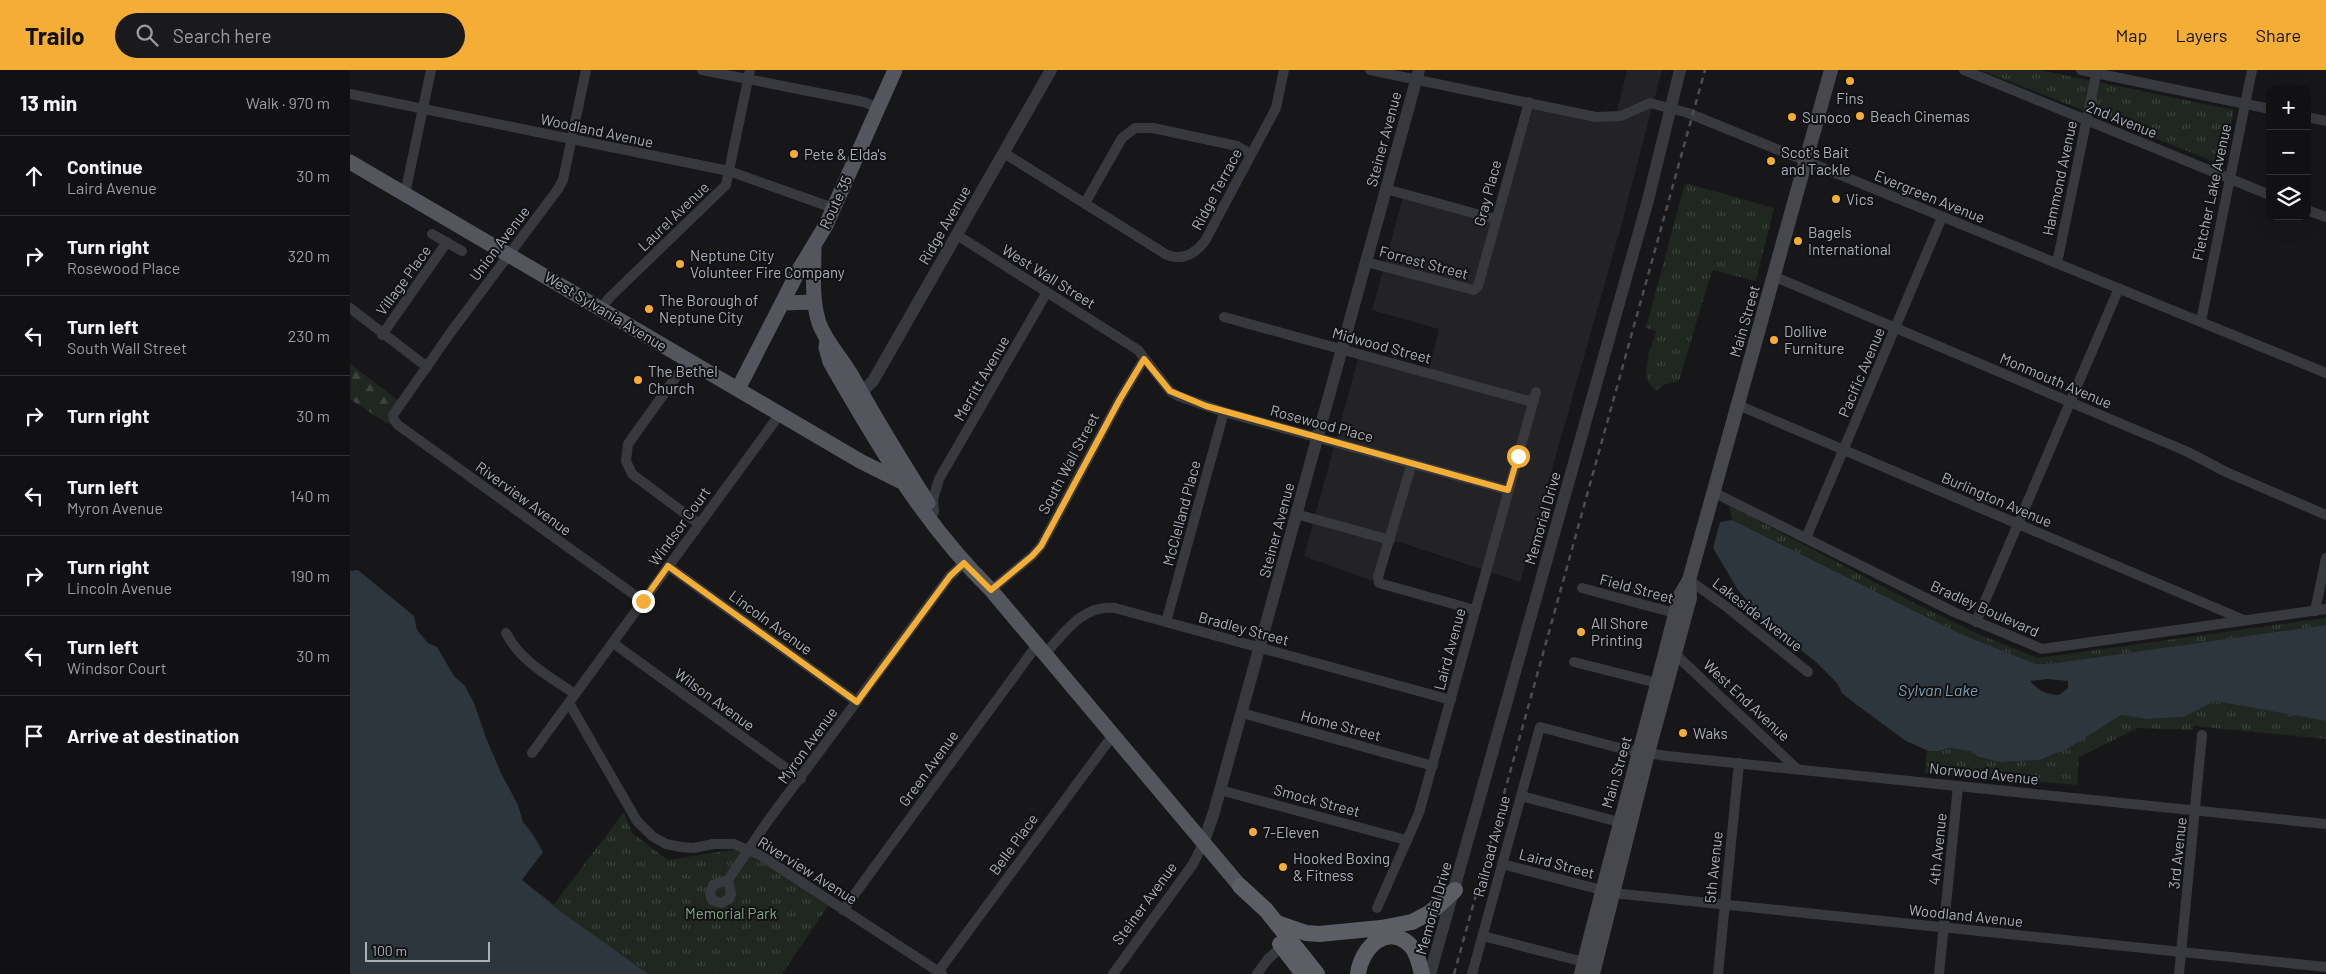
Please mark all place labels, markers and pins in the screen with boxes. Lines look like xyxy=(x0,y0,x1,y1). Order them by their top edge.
marker: Fins xyxy=(1844,75,1856,87)
place label: Fins xyxy=(1836,89,1864,107)
place label: Beach Cinemas xyxy=(1870,107,1970,125)
place label: Sunoco xyxy=(1802,108,1851,126)
marker: Beach Cinemas xyxy=(1854,110,1866,122)
marker: Sunoco xyxy=(1786,111,1798,123)
place label: Scot's Bait and Tackle xyxy=(1781,143,1851,178)
place label: Pete & Elda's xyxy=(804,145,886,163)
marker: Pete & Elda's xyxy=(788,148,800,160)
marker: Scot's Bait and Tackle xyxy=(1765,155,1777,167)
place label: Vics xyxy=(1846,190,1874,208)
marker: Vics xyxy=(1830,193,1842,205)
place label: Bagels International xyxy=(1808,223,1891,258)
marker: Bagels International xyxy=(1792,235,1804,247)
place label: Neptune City Volunteer Fire Company xyxy=(690,246,845,281)
marker: Neptune City Volunteer Fire Company xyxy=(674,258,686,270)
place label: The Borough of Neptune City xyxy=(659,291,758,326)
marker: The Borough of Neptune City xyxy=(643,303,655,315)
place label: Dollive Furniture xyxy=(1784,322,1845,357)
marker: Dollive Furniture xyxy=(1768,334,1780,346)
place label: The Bethel Church xyxy=(648,362,718,397)
marker: The Bethel Church xyxy=(632,374,644,386)
place label: All Shore Printing xyxy=(1591,614,1648,649)
marker: All Shore Printing xyxy=(1575,626,1587,638)
place label: Waks xyxy=(1693,724,1728,742)
marker: Waks xyxy=(1677,727,1689,739)
place label: 7-Eleven xyxy=(1263,823,1319,841)
marker: 7-Eleven xyxy=(1247,826,1259,838)
place label: Hooked Boxing & Fitness xyxy=(1293,849,1390,884)
marker: Hooked Boxing & Fitness xyxy=(1277,861,1289,873)

